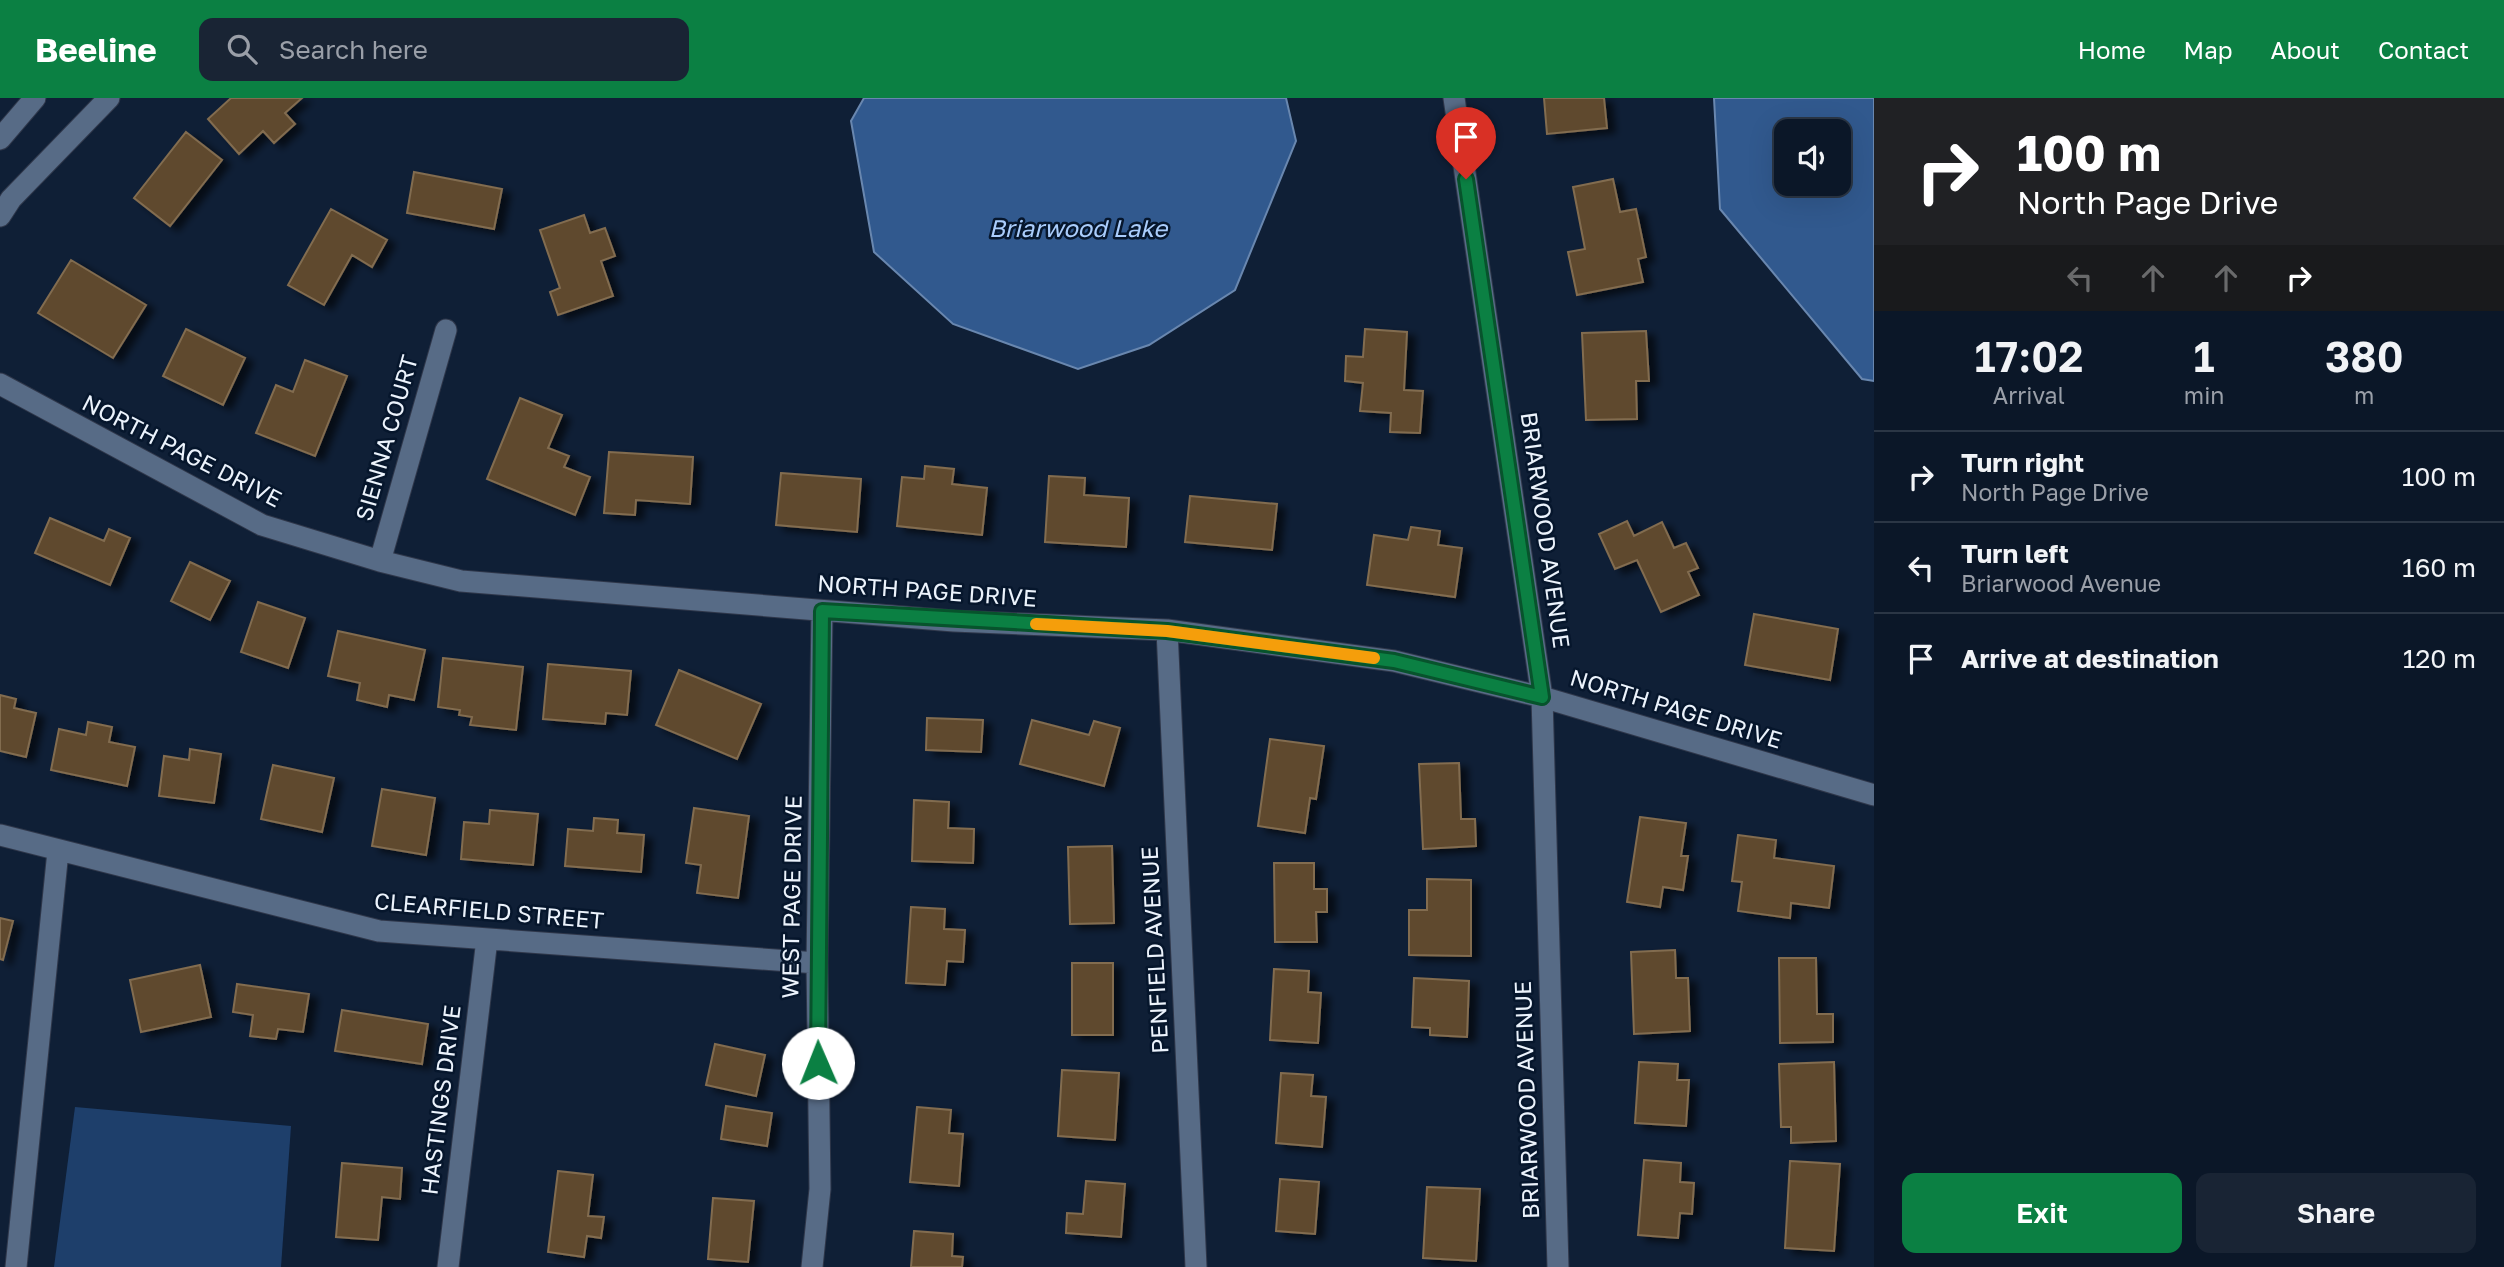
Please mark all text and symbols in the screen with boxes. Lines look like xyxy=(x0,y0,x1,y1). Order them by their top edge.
search box xyxy=(199,18,689,81)
text: Beeline xyxy=(35,30,157,69)
icon: search xyxy=(223,30,261,68)
text: Search here xyxy=(279,34,428,65)
text: Home xyxy=(2078,35,2146,64)
text: Map xyxy=(2184,35,2233,64)
text: About xyxy=(2271,35,2340,64)
text: Contact xyxy=(2378,35,2469,64)
pin xyxy=(1436,107,1496,179)
icon: arrive xyxy=(1447,118,1485,156)
map controls xyxy=(1774,119,1851,196)
button: sound xyxy=(1774,119,1851,196)
text: 100 m xyxy=(2017,123,2161,182)
icon: right xyxy=(1902,126,1993,217)
text: North Page Drive xyxy=(2017,183,2278,221)
water label: Briarwood Lake xyxy=(989,213,1169,242)
icon: left xyxy=(2061,259,2099,297)
icon: ahead xyxy=(2134,259,2172,297)
icon: ahead xyxy=(2207,259,2245,297)
icon: right xyxy=(2280,259,2318,297)
text: 17:02 xyxy=(1974,331,2083,381)
text: 1 xyxy=(2194,331,2215,381)
text: 380 xyxy=(2325,331,2404,381)
street label: SIENNA COURT xyxy=(349,352,423,524)
text: Arrival xyxy=(1993,381,2065,409)
text: min xyxy=(2184,381,2224,409)
text: m xyxy=(2354,381,2374,409)
street label: NORTH PAGE DRIVE xyxy=(78,388,287,513)
street label: BRIARWOOD AVENUE xyxy=(1516,410,1576,650)
text: Turn right xyxy=(1961,447,2084,478)
icon: right xyxy=(1902,458,1940,496)
text: 100 m xyxy=(2402,461,2476,492)
text: North Page Drive xyxy=(1961,478,2149,506)
text: Turn left xyxy=(1961,538,2069,569)
icon: left xyxy=(1902,549,1940,587)
text: 160 m xyxy=(2402,552,2476,583)
street label: NORTH PAGE DRIVE xyxy=(816,568,1038,612)
text: Briarwood Avenue xyxy=(1961,569,2161,597)
icon: arrive xyxy=(1902,640,1940,678)
text: Arrive at destination xyxy=(1961,643,2219,674)
text: 120 m xyxy=(2403,643,2476,674)
street label: NORTH PAGE DRIVE xyxy=(1567,662,1786,754)
street label: WEST PAGE DRIVE xyxy=(775,795,807,999)
street label: PENFIELD AVENUE xyxy=(1135,846,1173,1054)
street label: CLEARFIELD STREET xyxy=(373,886,605,934)
street label: BRIARWOOD AVENUE xyxy=(1508,981,1544,1220)
street label: HASTINGS DRIVE xyxy=(414,1003,466,1196)
position arrow xyxy=(781,1026,855,1100)
button: Exit xyxy=(1902,1173,2182,1253)
button: Share xyxy=(2196,1173,2476,1253)

